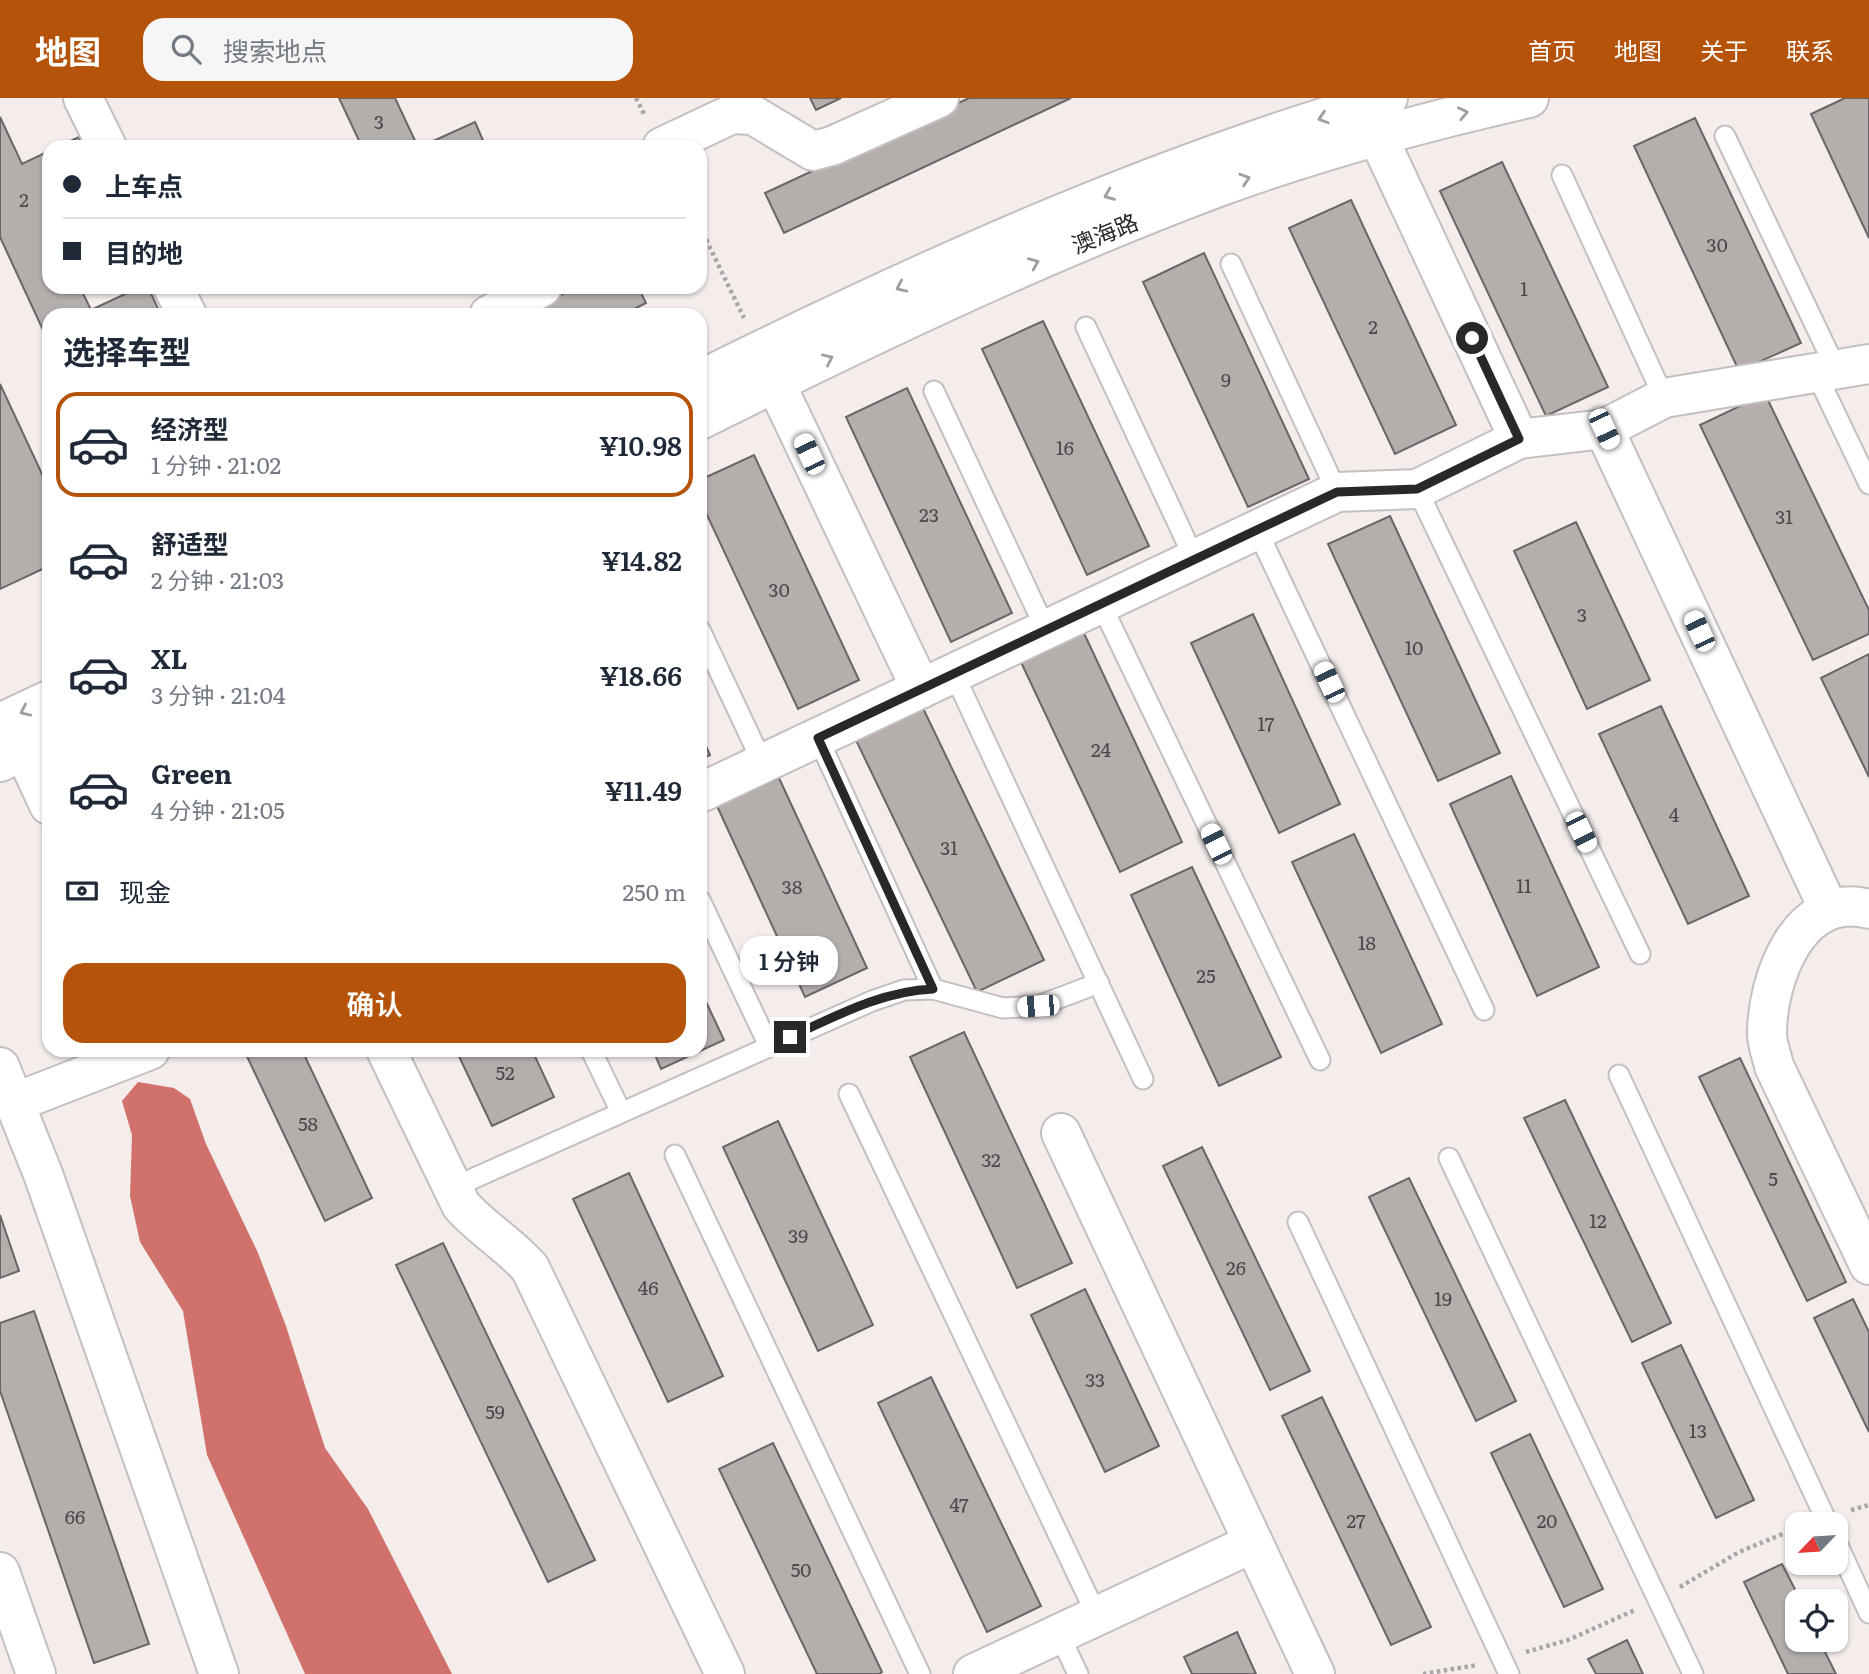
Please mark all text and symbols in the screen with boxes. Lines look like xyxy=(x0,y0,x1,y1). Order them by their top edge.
search box xyxy=(143,18,633,81)
text: 地图 xyxy=(35,25,101,74)
icon: search xyxy=(167,30,205,68)
text: 搜索地点 xyxy=(223,30,327,69)
text: 首页 xyxy=(1528,32,1576,67)
text: 地图 xyxy=(1614,32,1662,67)
text: 关于 xyxy=(1700,32,1748,67)
text: 联系 xyxy=(1786,32,1834,67)
house number: 3 xyxy=(374,107,384,135)
one-way arrow xyxy=(1457,107,1469,121)
one-way arrow xyxy=(1317,110,1329,124)
text: 上车点 xyxy=(105,165,183,204)
one-way arrow xyxy=(1239,173,1251,187)
house number: 2 xyxy=(19,185,29,213)
one-way arrow xyxy=(1103,186,1115,200)
street label: 澳海路 xyxy=(1066,203,1143,261)
house number: 30 xyxy=(1706,230,1728,258)
text: 目的地 xyxy=(105,232,183,271)
one-way arrow xyxy=(1027,257,1039,271)
house number: 1 xyxy=(1520,274,1528,302)
one-way arrow xyxy=(896,278,908,292)
house number: 2 xyxy=(1368,312,1378,340)
route start xyxy=(1456,322,1488,354)
text: 选择车型 xyxy=(63,326,191,374)
one-way arrow xyxy=(821,353,833,367)
house number: 9 xyxy=(1221,365,1231,393)
car xyxy=(1586,406,1623,452)
text: 经济型 xyxy=(151,408,229,447)
icon: car xyxy=(67,413,130,476)
text: ¥10.98 xyxy=(599,425,682,464)
car xyxy=(791,431,828,477)
house number: 16 xyxy=(1056,433,1074,461)
text: 1 分钟 · 21:02 xyxy=(151,447,281,481)
house number: 23 xyxy=(919,500,939,528)
house number: 31 xyxy=(1775,502,1793,530)
text: 舒适型 xyxy=(151,523,229,562)
icon: car xyxy=(67,528,130,591)
text: ¥14.82 xyxy=(601,540,682,579)
text: 2 分钟 · 21:03 xyxy=(151,562,284,596)
house number: 30 xyxy=(768,575,790,603)
house number: 3 xyxy=(1577,600,1587,628)
car xyxy=(1681,608,1718,654)
house number: 10 xyxy=(1405,633,1423,661)
text: XL xyxy=(151,638,188,677)
icon: car xyxy=(67,643,130,706)
text: ¥18.66 xyxy=(600,655,682,694)
car xyxy=(1311,659,1348,705)
text: 3 分钟 · 21:04 xyxy=(151,677,286,711)
one-way arrow xyxy=(19,703,32,717)
house number: 17 xyxy=(1258,709,1275,737)
house number: 24 xyxy=(1091,735,1112,763)
text: Green xyxy=(151,753,232,792)
icon: car xyxy=(67,758,130,821)
text: ¥11.49 xyxy=(604,770,682,809)
text: 4 分钟 · 21:05 xyxy=(151,792,285,826)
house number: 4 xyxy=(1669,800,1680,828)
car xyxy=(1563,809,1600,855)
car xyxy=(1198,821,1235,867)
house number: 31 xyxy=(940,833,958,861)
text: 现金 xyxy=(119,871,171,910)
house number: 11 xyxy=(1516,871,1532,899)
icon: cash xyxy=(63,872,101,910)
house number: 38 xyxy=(782,872,802,900)
text: 250 m xyxy=(622,874,686,908)
house number: 18 xyxy=(1358,928,1376,956)
callout: 1 分钟 xyxy=(741,936,839,984)
text: 1 分钟 xyxy=(759,943,819,977)
house number: 25 xyxy=(1196,961,1216,989)
button: 确认 xyxy=(63,963,686,1043)
car xyxy=(1017,994,1060,1018)
route end xyxy=(774,1021,806,1053)
house number: 52 xyxy=(495,1058,515,1086)
house number: 58 xyxy=(298,1109,318,1137)
house number: 32 xyxy=(981,1145,1001,1173)
house number: 5 xyxy=(1768,1164,1778,1192)
house number: 12 xyxy=(1589,1206,1607,1234)
house number: 39 xyxy=(788,1221,808,1249)
house number: 26 xyxy=(1226,1253,1246,1281)
house number: 46 xyxy=(638,1273,658,1301)
house number: 19 xyxy=(1434,1284,1452,1312)
house number: 33 xyxy=(1085,1365,1105,1393)
house number: 59 xyxy=(485,1397,505,1425)
house number: 13 xyxy=(1689,1416,1707,1444)
house number: 47 xyxy=(949,1490,969,1518)
house number: 66 xyxy=(65,1502,85,1530)
house number: 27 xyxy=(1346,1506,1366,1534)
house number: 20 xyxy=(1537,1506,1557,1534)
north arrow xyxy=(1785,1512,1848,1575)
map controls xyxy=(1785,1512,1848,1652)
house number: 50 xyxy=(791,1555,811,1583)
button: locate xyxy=(1785,1589,1848,1652)

